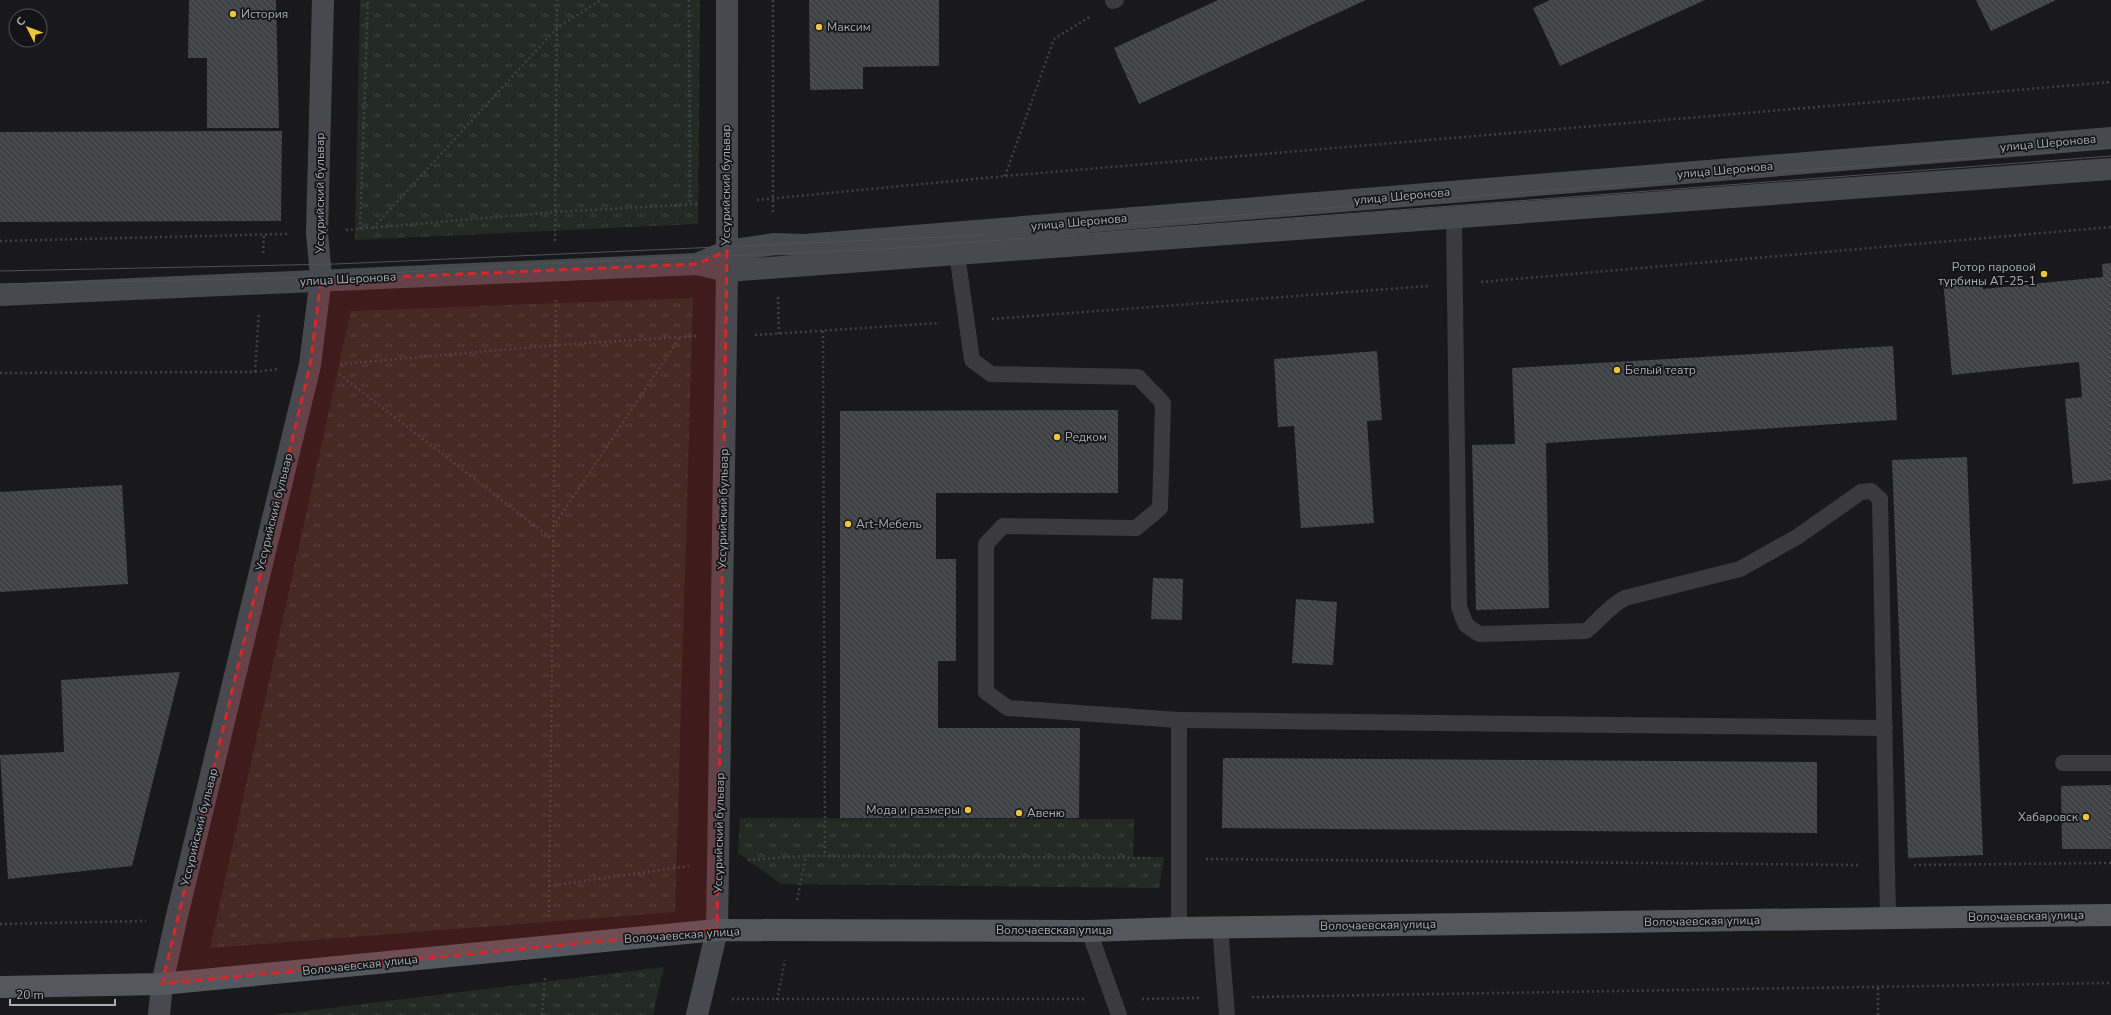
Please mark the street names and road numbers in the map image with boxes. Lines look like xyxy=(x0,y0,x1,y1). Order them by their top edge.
street label: Уссурийский бульвар xyxy=(718,125,734,246)
street label: улица Шеронова xyxy=(1999,131,2097,155)
street label: Уссурийский бульвар xyxy=(312,133,328,254)
street label: улица Шеронова xyxy=(1676,158,1774,182)
street label: улица Шеронова xyxy=(1353,184,1451,208)
street label: улица Шеронова xyxy=(1030,210,1128,234)
street label: улица Шеронова xyxy=(299,268,397,290)
street label: Уссурийский бульвар xyxy=(714,448,732,571)
street label: Уссурийский бульвар xyxy=(251,451,296,574)
street label: Уссурийский бульвар xyxy=(176,766,221,889)
street label: Уссурийский бульвар xyxy=(710,772,728,895)
street label: Волочаевская улица xyxy=(1968,907,2084,925)
street label: Волочаевская улица xyxy=(1644,912,1760,930)
street label: Волочаевская улица xyxy=(1320,916,1436,934)
street label: Волочаевская улица xyxy=(996,922,1112,938)
street label: Волочаевская улица xyxy=(624,923,740,947)
street label: Волочаевская улица xyxy=(301,951,419,979)

